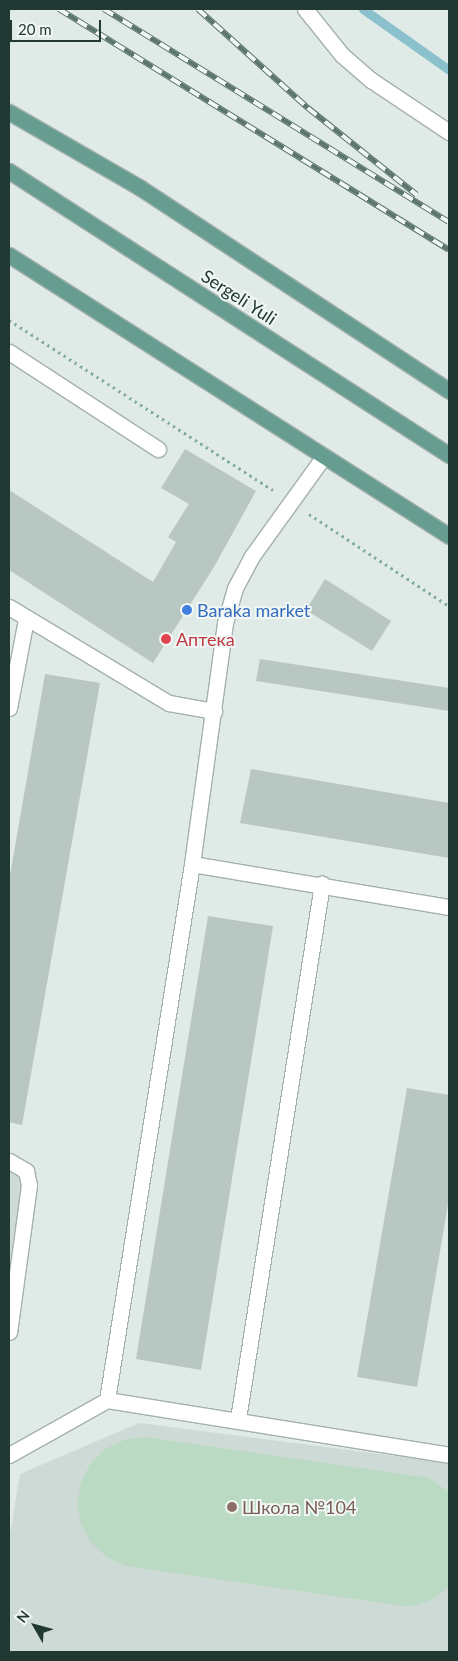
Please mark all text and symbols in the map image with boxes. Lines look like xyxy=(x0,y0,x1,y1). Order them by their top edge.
scale bar xyxy=(12,10,104,42)
text: 20 m xyxy=(18,20,52,38)
street label: Sergeli Yuli xyxy=(197,265,281,329)
place label: Baraka market xyxy=(197,599,310,621)
marker: Baraka market xyxy=(181,604,193,616)
place label: Аптека xyxy=(176,628,235,650)
marker: Аптека xyxy=(160,633,172,645)
place label: Школа №104 xyxy=(242,1496,356,1518)
marker: Школа №104 xyxy=(226,1501,238,1513)
north arrow xyxy=(10,1601,60,1651)
text: N xyxy=(13,1607,33,1626)

